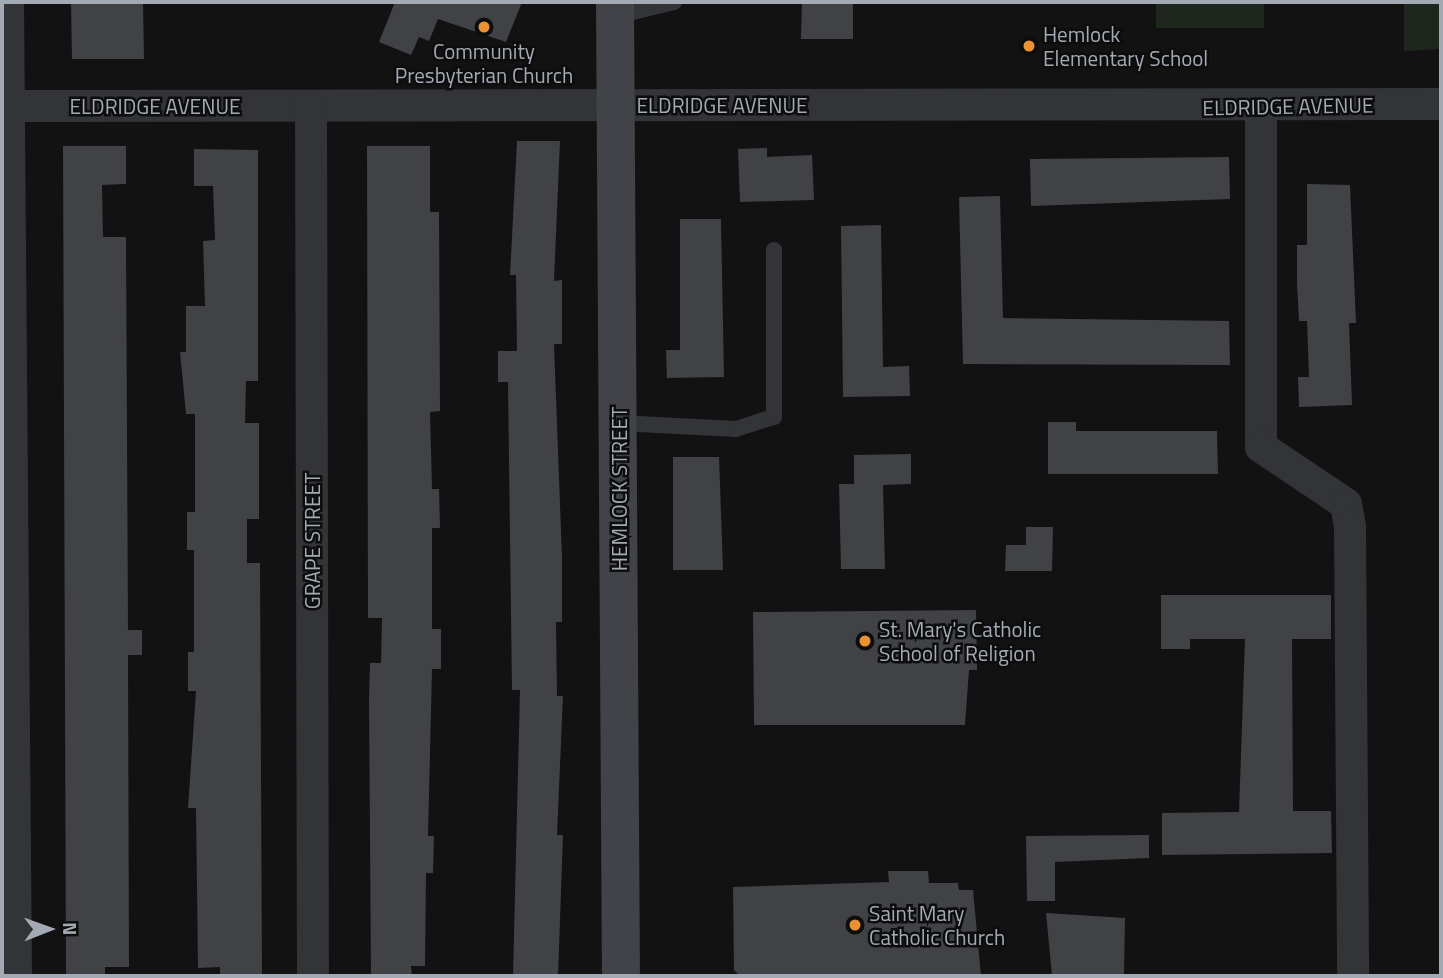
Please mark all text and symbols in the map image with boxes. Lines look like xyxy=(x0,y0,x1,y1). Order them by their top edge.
marker: Community Presbyterian Church xyxy=(476,19,492,35)
place label: Hemlock Elementary School xyxy=(1043,21,1208,71)
place label: Community Presbyterian Church xyxy=(395,38,573,88)
marker: Hemlock Elementary School xyxy=(1021,38,1037,54)
street label: ELDRIDGE AVENUE xyxy=(636,92,808,118)
street label: ELDRIDGE AVENUE xyxy=(1202,92,1374,120)
street label: ELDRIDGE AVENUE xyxy=(69,93,241,119)
street label: HEMLOCK STREET xyxy=(606,407,632,571)
street label: GRAPE STREET xyxy=(299,473,325,609)
place label: St. Mary's Catholic School of Religion xyxy=(879,616,1041,666)
marker: St. Mary's Catholic School of Religion xyxy=(857,633,873,649)
north arrow xyxy=(14,894,84,964)
place label: Saint Mary Catholic Church xyxy=(869,900,1005,950)
marker: Saint Mary Catholic Church xyxy=(847,917,863,933)
text: N xyxy=(56,922,85,935)

